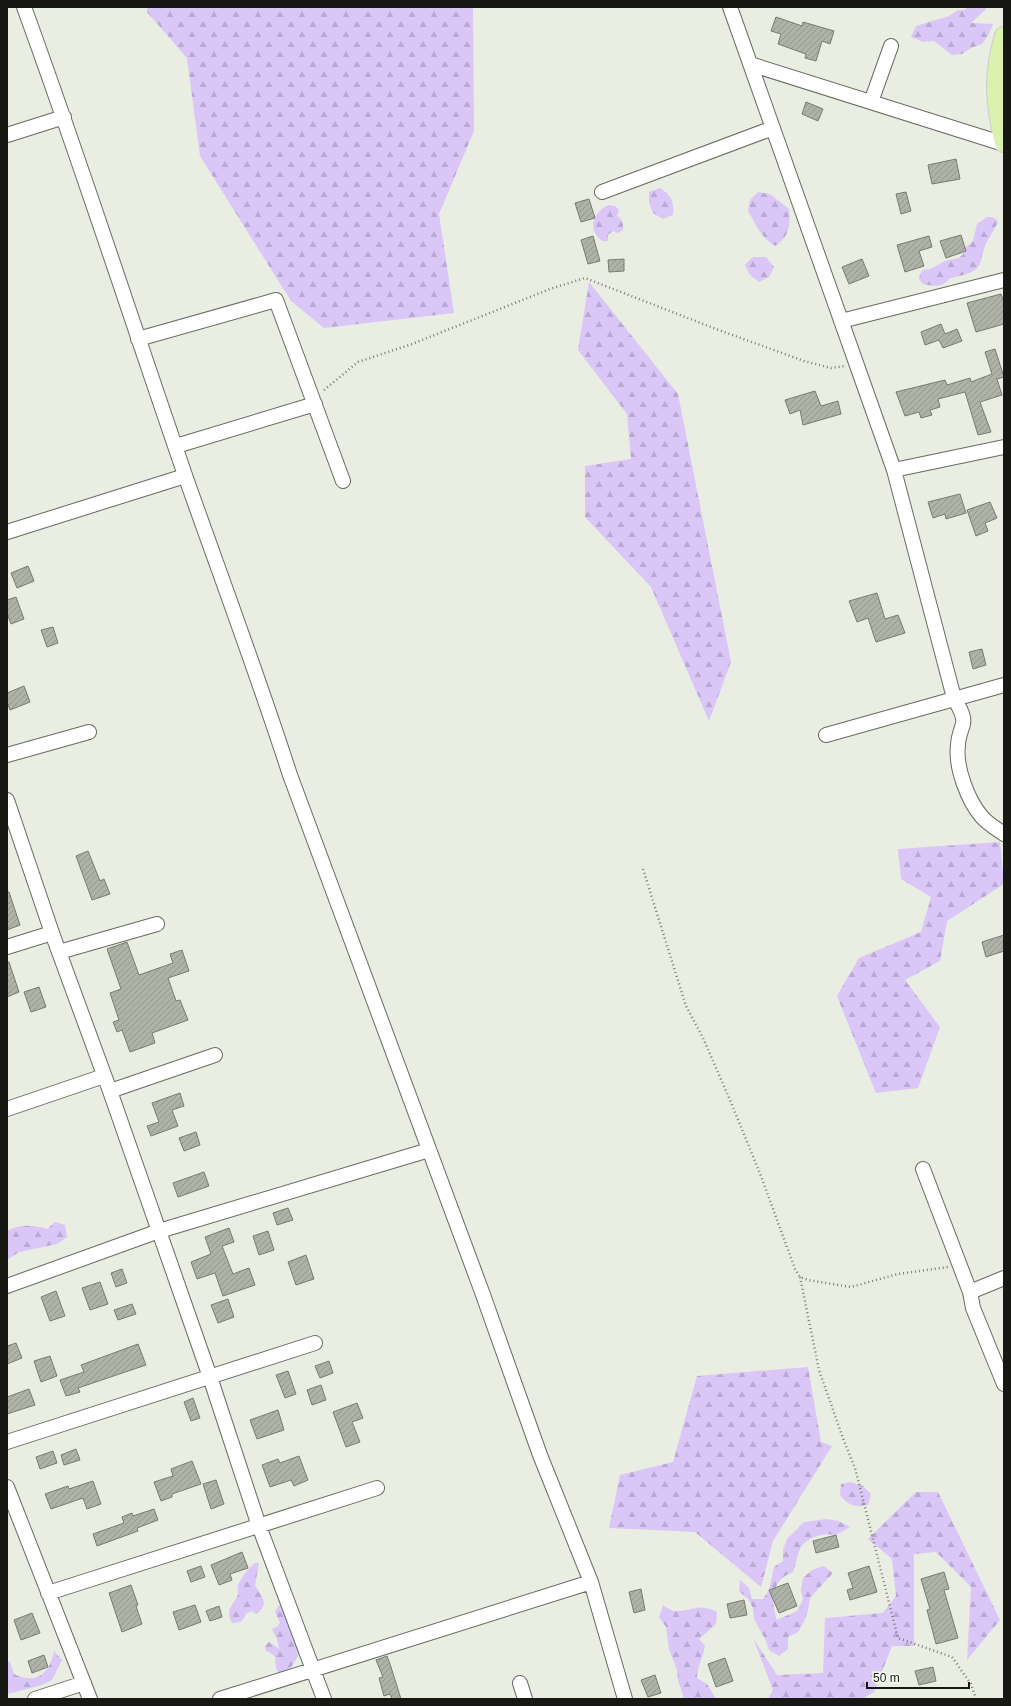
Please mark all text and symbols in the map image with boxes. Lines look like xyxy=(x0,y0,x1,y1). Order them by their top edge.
scale bar xyxy=(867,1664,969,1690)
text: 50 m xyxy=(873,1671,900,1685)

